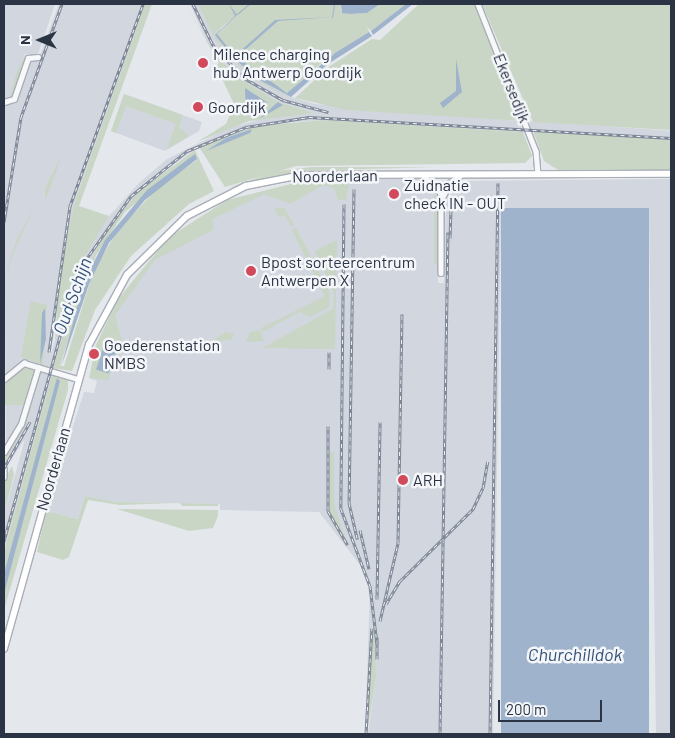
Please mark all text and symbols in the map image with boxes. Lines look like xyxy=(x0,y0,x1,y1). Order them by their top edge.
north arrow xyxy=(15,15,65,65)
text: N xyxy=(16,35,33,45)
place label: Milence charging hub Antwerp Goordijk xyxy=(213,44,362,82)
street label: Ekersedijk xyxy=(489,51,535,125)
marker: Milence charging hub Antwerp Goordijk xyxy=(197,57,209,69)
place label: Goordijk xyxy=(208,97,266,117)
marker: Goordijk xyxy=(192,101,204,113)
street label: Noorderlaan xyxy=(292,166,378,186)
place label: Zuidnatie check IN - OUT xyxy=(404,175,506,213)
marker: Zuidnatie check IN - OUT xyxy=(388,188,400,200)
place label: Bpost sorteercentrum Antwerpen X xyxy=(261,252,415,290)
water label: Oud Schijn xyxy=(48,255,96,337)
marker: Bpost sorteercentrum Antwerpen X xyxy=(245,265,257,277)
place label: Goederenstation NMBS xyxy=(104,335,220,373)
marker: Goederenstation NMBS xyxy=(88,348,100,360)
street label: Noorderlaan xyxy=(32,425,74,513)
place label: ARH xyxy=(413,470,443,490)
marker: ARH xyxy=(397,474,409,486)
water label: Churchilldok xyxy=(528,643,622,665)
scale bar xyxy=(500,690,604,722)
text: 200 m xyxy=(506,700,546,718)

